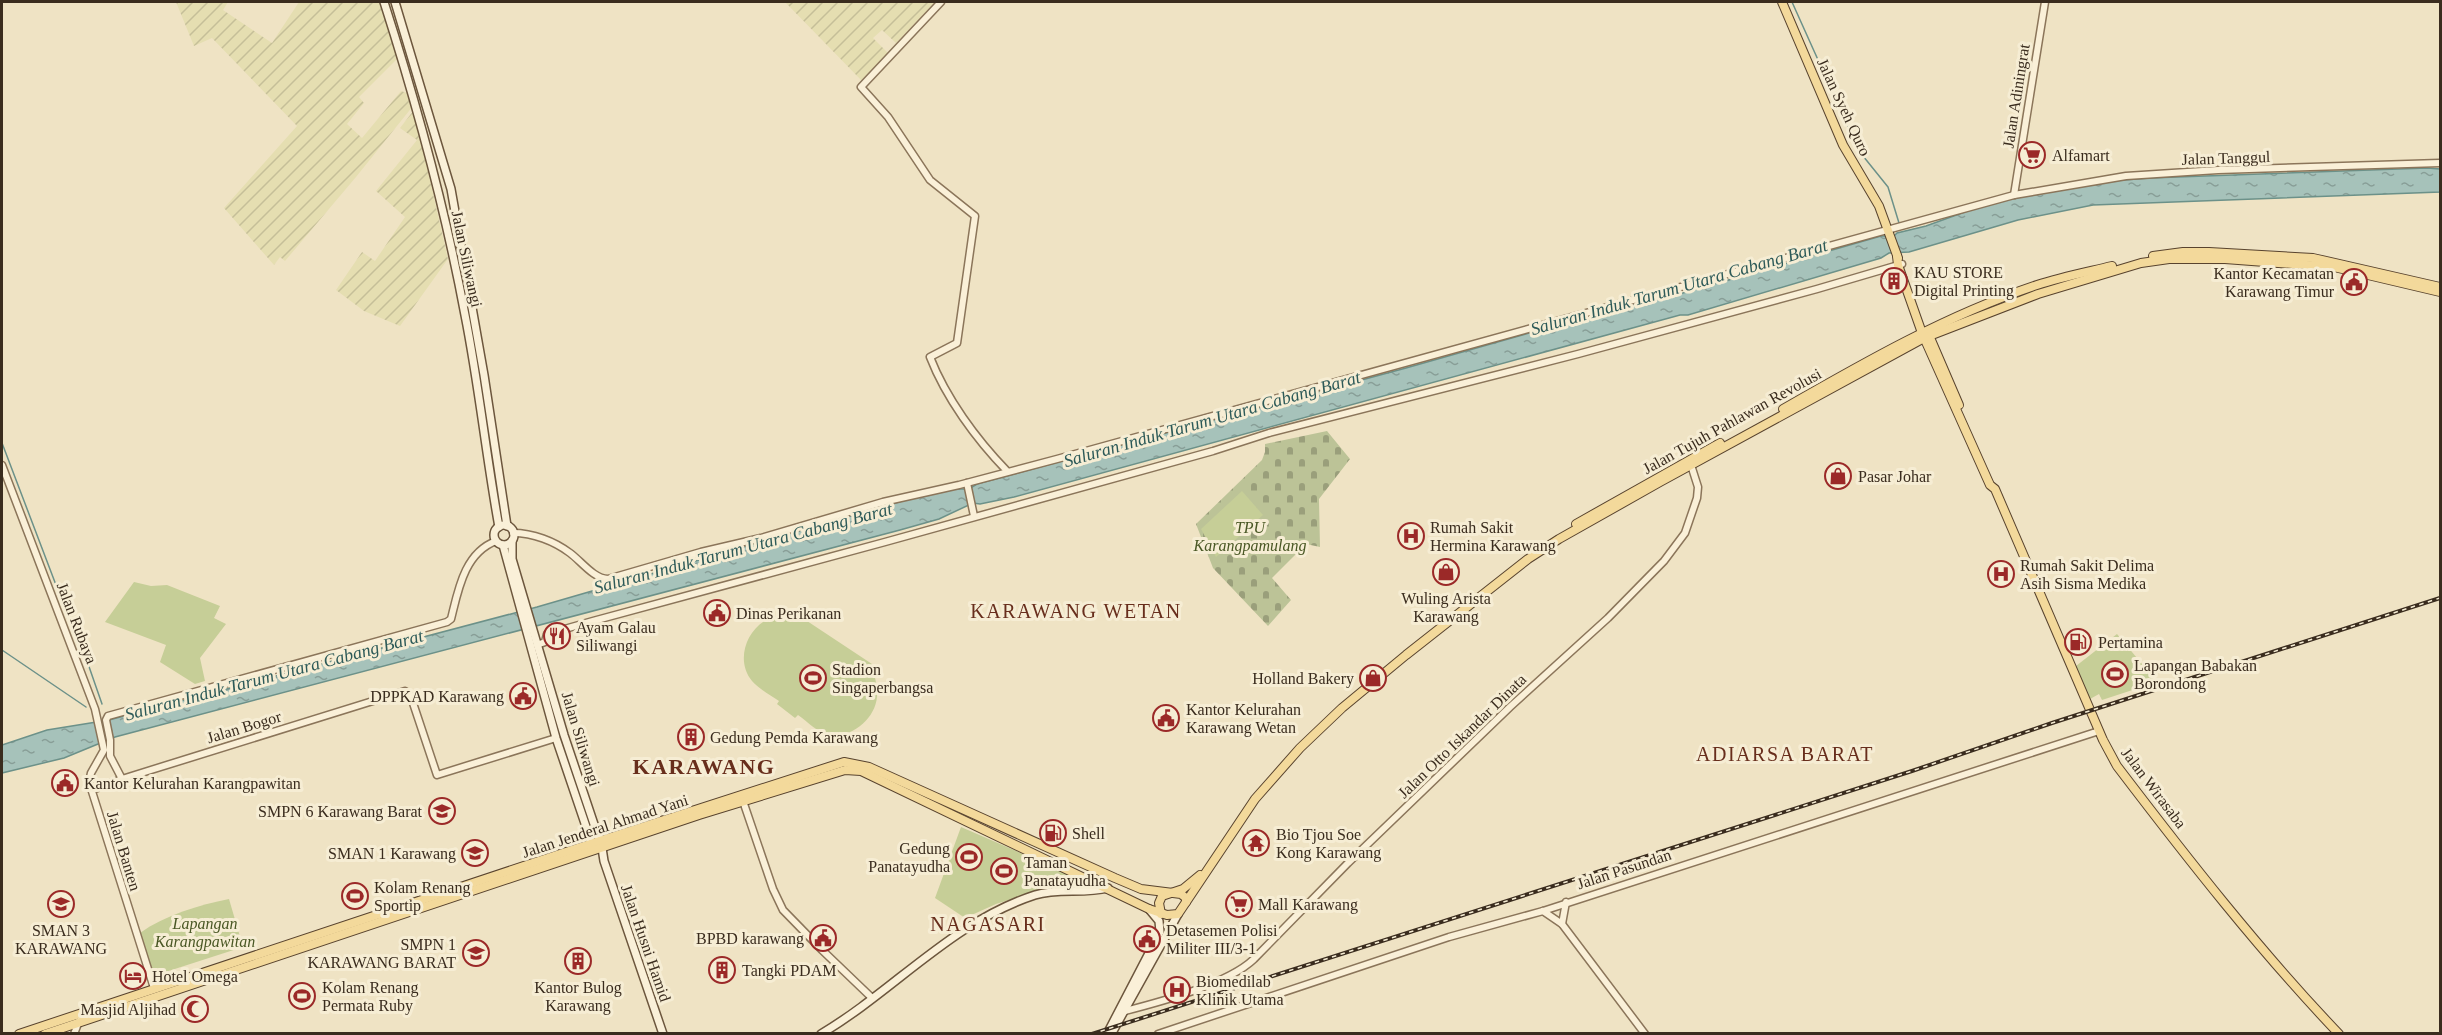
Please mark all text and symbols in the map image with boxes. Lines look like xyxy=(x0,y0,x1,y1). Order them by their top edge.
street label: Jalan Adiningrat xyxy=(1999,42,2034,149)
street label: Jalan Syeh Quro xyxy=(1813,55,1874,159)
supermarket icon: Alfamart xyxy=(2017,140,2047,170)
place label: Alfamart xyxy=(2052,147,2110,164)
street label: Jalan Tanggul xyxy=(2181,148,2271,169)
street label: Jalan Siliwangi xyxy=(447,209,486,310)
water label: Saluran Induk Tarum Utara Cabang Barat xyxy=(1528,235,1831,339)
place label: KAU STORE Digital Printing xyxy=(1914,264,2014,300)
place label: Kantor Kecamatan Karawang Timur xyxy=(2214,265,2335,301)
building icon: KAU STORE Digital Printing xyxy=(1879,266,1909,296)
public building icon: Kantor Kecamatan Karawang Timur xyxy=(2339,267,2369,297)
street label: Jalan Tujuh Pahlawan Revolusi xyxy=(1640,364,1825,478)
water label: Saluran Induk Tarum Utara Cabang Barat xyxy=(1061,367,1364,471)
shop icon: Pasar Johar xyxy=(1823,461,1853,491)
place label: Pasar Johar xyxy=(1858,468,1932,485)
water label: Saluran Induk Tarum Utara Cabang Barat xyxy=(592,498,895,598)
park label: TPU Karangpamulang xyxy=(1193,519,1306,555)
place label: Rumah Sakit Hermina Karawang xyxy=(1430,519,1556,555)
hospital icon: Rumah Sakit Hermina Karawang xyxy=(1396,521,1426,551)
shop icon: Wuling Arista Karawang xyxy=(1431,557,1461,587)
place label: Rumah Sakit Delima Asih Sisma Medika xyxy=(2020,557,2154,592)
hospital icon: Rumah Sakit Delima Asih Sisma Medika xyxy=(1986,559,2016,589)
street label: Jalan Rubaya xyxy=(53,580,100,666)
place label: Wuling Arista Karawang xyxy=(1401,590,1491,626)
public building icon: Dinas Perikanan xyxy=(702,598,732,628)
district label: KARAWANG WETAN xyxy=(970,600,1182,622)
place label: Dinas Perikanan xyxy=(736,605,841,622)
place label: Ayam Galau Siliwangi xyxy=(576,619,656,655)
restaurant icon: Ayam Galau Siliwangi xyxy=(542,621,572,651)
water label: Saluran Induk Tarum Utara Cabang Barat xyxy=(123,625,426,725)
fuel station icon: Pertamina xyxy=(2063,627,2093,657)
place label: Pertamina xyxy=(2098,634,2163,651)
place label: Lapangan Babakan Borondong xyxy=(2134,657,2257,693)
sports icon: Lapangan Babakan Borondong xyxy=(2100,659,2130,689)
place label: Stadion Singaperbangsa xyxy=(832,661,933,697)
sports icon: Stadion Singaperbangsa xyxy=(798,663,828,693)
shop icon: Holland Bakery xyxy=(1358,663,1388,693)
place label: Holland Bakery xyxy=(1252,670,1354,688)
street label: Jalan Otto Iskandar Dinata xyxy=(1395,670,1529,802)
public building icon: DPPKAD Karawang xyxy=(508,681,538,711)
place label: DPPKAD Karawang xyxy=(370,688,504,706)
street label: Jalan Siliwangi xyxy=(558,690,604,789)
place label: Kantor Kelurahan Karawang Wetan xyxy=(1186,701,1301,737)
public building icon: Kantor Kelurahan Karawang Wetan xyxy=(1151,703,1181,733)
street label: Jalan Bogor xyxy=(205,707,284,747)
building icon: Gedung Pemda Karawang xyxy=(676,722,706,752)
place label: Gedung Pemda Karawang xyxy=(710,729,878,747)
district label: ADIARSA BARAT xyxy=(1696,743,1874,765)
street label: Jalan Wirasaba xyxy=(2118,744,2190,832)
district label: KARAWANG xyxy=(633,754,775,779)
public building icon: Kantor Kelurahan Karangpawitan xyxy=(50,768,80,798)
place label: Kantor Kelurahan Karangpawitan xyxy=(84,775,301,793)
street label: Jalan Jenderal Ahmad Yani xyxy=(520,791,691,861)
school or university icon: SMPN 6 Karawang Barat xyxy=(427,796,457,826)
place label: SMPN 6 Karawang Barat xyxy=(258,803,423,821)
street label: Jalan Banten xyxy=(104,809,144,893)
fuel station icon: Shell xyxy=(1038,818,1068,848)
place label: Shell xyxy=(1072,825,1105,842)
place label: Bio Tjou Soe Kong Karawang xyxy=(1276,826,1381,862)
temple icon: Bio Tjou Soe Kong Karawang xyxy=(1241,828,1271,858)
school or university icon: SMAN 1 Karawang xyxy=(460,838,490,868)
place label: Gedung Panatayudha xyxy=(868,840,950,876)
sports icon: Gedung Panatayudha xyxy=(954,842,984,872)
place label: SMAN 1 Karawang xyxy=(328,845,456,863)
street label: Jalan Pasundan xyxy=(1575,846,1673,892)
place label: Taman Panatayudha xyxy=(1024,854,1106,890)
sports icon: Taman Panatayudha xyxy=(989,856,1019,886)
place label: Kolam Renang Sportip xyxy=(374,879,470,915)
sports icon: Kolam Renang Sportip xyxy=(340,881,370,911)
street label: Jalan Husni Hamid xyxy=(618,882,674,1004)
school or university icon: SMAN 3 KARAWANG xyxy=(46,889,76,919)
supermarket icon: Mall Karawang xyxy=(1224,889,1254,919)
place label: Mall Karawang xyxy=(1258,896,1358,914)
district label: NAGASARI xyxy=(930,913,1046,935)
park label: Lapangan Karangpawitan xyxy=(154,915,255,951)
place label: SMAN 3 KARAWANG xyxy=(15,922,107,957)
place label: Detasemen Polisi Militer III/3-1 xyxy=(1166,922,1278,957)
public building icon: BPBD karawang xyxy=(808,923,838,953)
public building icon: Detasemen Polisi Militer III/3-1 xyxy=(1132,924,1162,954)
place label: BPBD karawang xyxy=(696,930,804,948)
place label: SMPN 1 KARAWANG BARAT xyxy=(308,936,456,971)
school or university icon: SMPN 1 KARAWANG BARAT xyxy=(461,938,491,968)
building icon: Kantor Bulog Karawang xyxy=(563,946,593,976)
building icon: Tangki PDAM xyxy=(707,955,737,985)
hotel icon: Hotel Omega xyxy=(118,961,148,991)
place label: Tangki PDAM xyxy=(742,962,836,980)
place label: Hotel Omega xyxy=(152,968,238,986)
place label: Biomedilab Klinik Utama xyxy=(1196,973,1284,1008)
hospital icon: Biomedilab Klinik Utama xyxy=(1162,975,1192,1005)
place label: Kolam Renang Permata Ruby xyxy=(322,979,418,1015)
place label: Kantor Bulog Karawang xyxy=(534,979,622,1015)
sports icon: Kolam Renang Permata Ruby xyxy=(287,981,317,1011)
mosque icon: Masjid Aljihad xyxy=(180,994,210,1024)
place label: Masjid Aljihad xyxy=(80,1001,176,1019)

